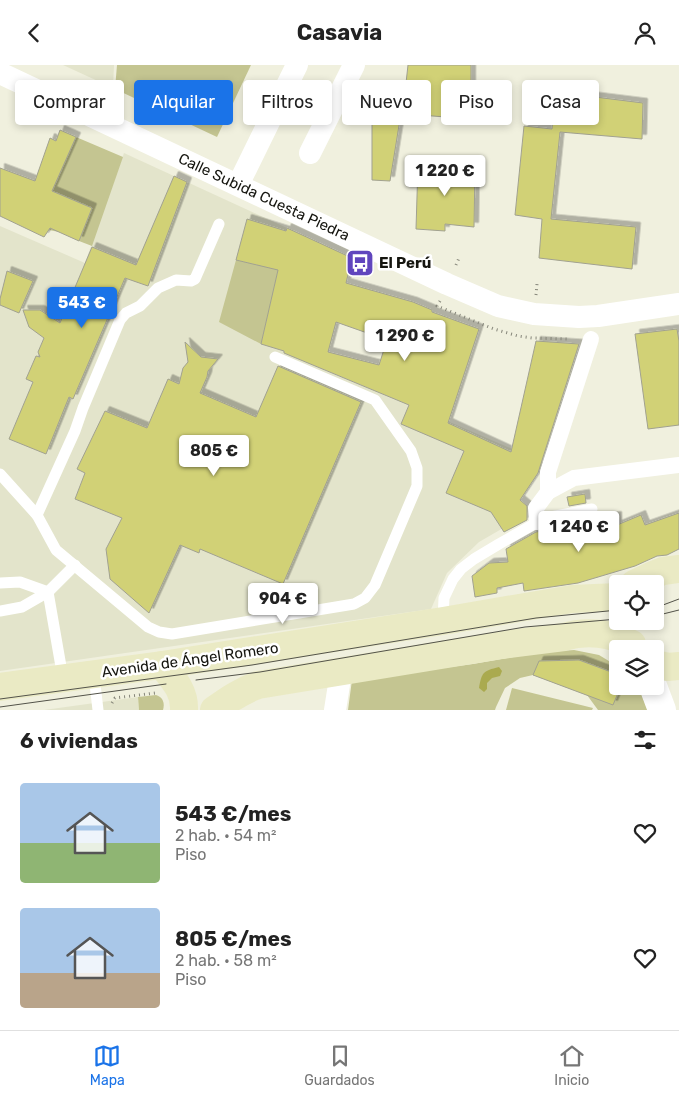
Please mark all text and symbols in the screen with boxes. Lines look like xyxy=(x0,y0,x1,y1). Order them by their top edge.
icon: back xyxy=(20,19,48,47)
text: Casavia xyxy=(297,19,382,46)
icon: person xyxy=(631,19,659,47)
chip: Comprar xyxy=(15,80,124,125)
chip: Alquilar xyxy=(134,80,233,125)
chip: Filtros xyxy=(243,80,332,125)
chip: Nuevo xyxy=(342,80,431,125)
chip: Piso xyxy=(441,80,512,125)
chip: Casa xyxy=(522,80,599,125)
street label: Calle Subida Cuesta Piedra xyxy=(176,149,352,245)
pin: 1 220 € xyxy=(399,155,491,197)
text: 1 220 € xyxy=(415,161,475,180)
bus stop icon: El Perú xyxy=(345,248,375,278)
place label: El Perú xyxy=(379,254,431,272)
pin: 543 € xyxy=(47,287,117,329)
text: 543 € xyxy=(58,293,106,312)
pin: 1 290 € xyxy=(359,319,451,362)
text: 1 290 € xyxy=(376,326,434,345)
pin: 805 € xyxy=(179,435,249,477)
text: 805 € xyxy=(190,441,238,460)
pin: 1 240 € xyxy=(533,511,625,553)
text: 1 240 € xyxy=(549,517,609,536)
map controls xyxy=(609,575,664,695)
button: locate xyxy=(609,575,664,630)
pin: 904 € xyxy=(248,583,318,625)
text: 904 € xyxy=(259,589,307,608)
street label: Avenida de Ángel Romero xyxy=(100,639,280,681)
button: layers xyxy=(609,640,664,695)
icon: filters xyxy=(631,726,659,754)
text: 6 viviendas xyxy=(20,728,138,753)
text: 543 €/mes xyxy=(175,801,291,826)
icon: home xyxy=(60,803,120,863)
icon: heart xyxy=(631,819,659,847)
text: 2 hab. · 54 m² xyxy=(175,826,276,845)
text: Piso xyxy=(175,845,207,864)
text: 805 €/mes xyxy=(175,926,292,951)
icon: home xyxy=(60,928,120,988)
icon: heart xyxy=(631,944,659,972)
text: 2 hab. · 58 m² xyxy=(175,951,277,970)
text: Piso xyxy=(175,970,207,989)
tab: Mapa xyxy=(90,1042,125,1089)
tab: Guardados xyxy=(304,1042,375,1089)
tab: Inicio xyxy=(554,1042,589,1089)

